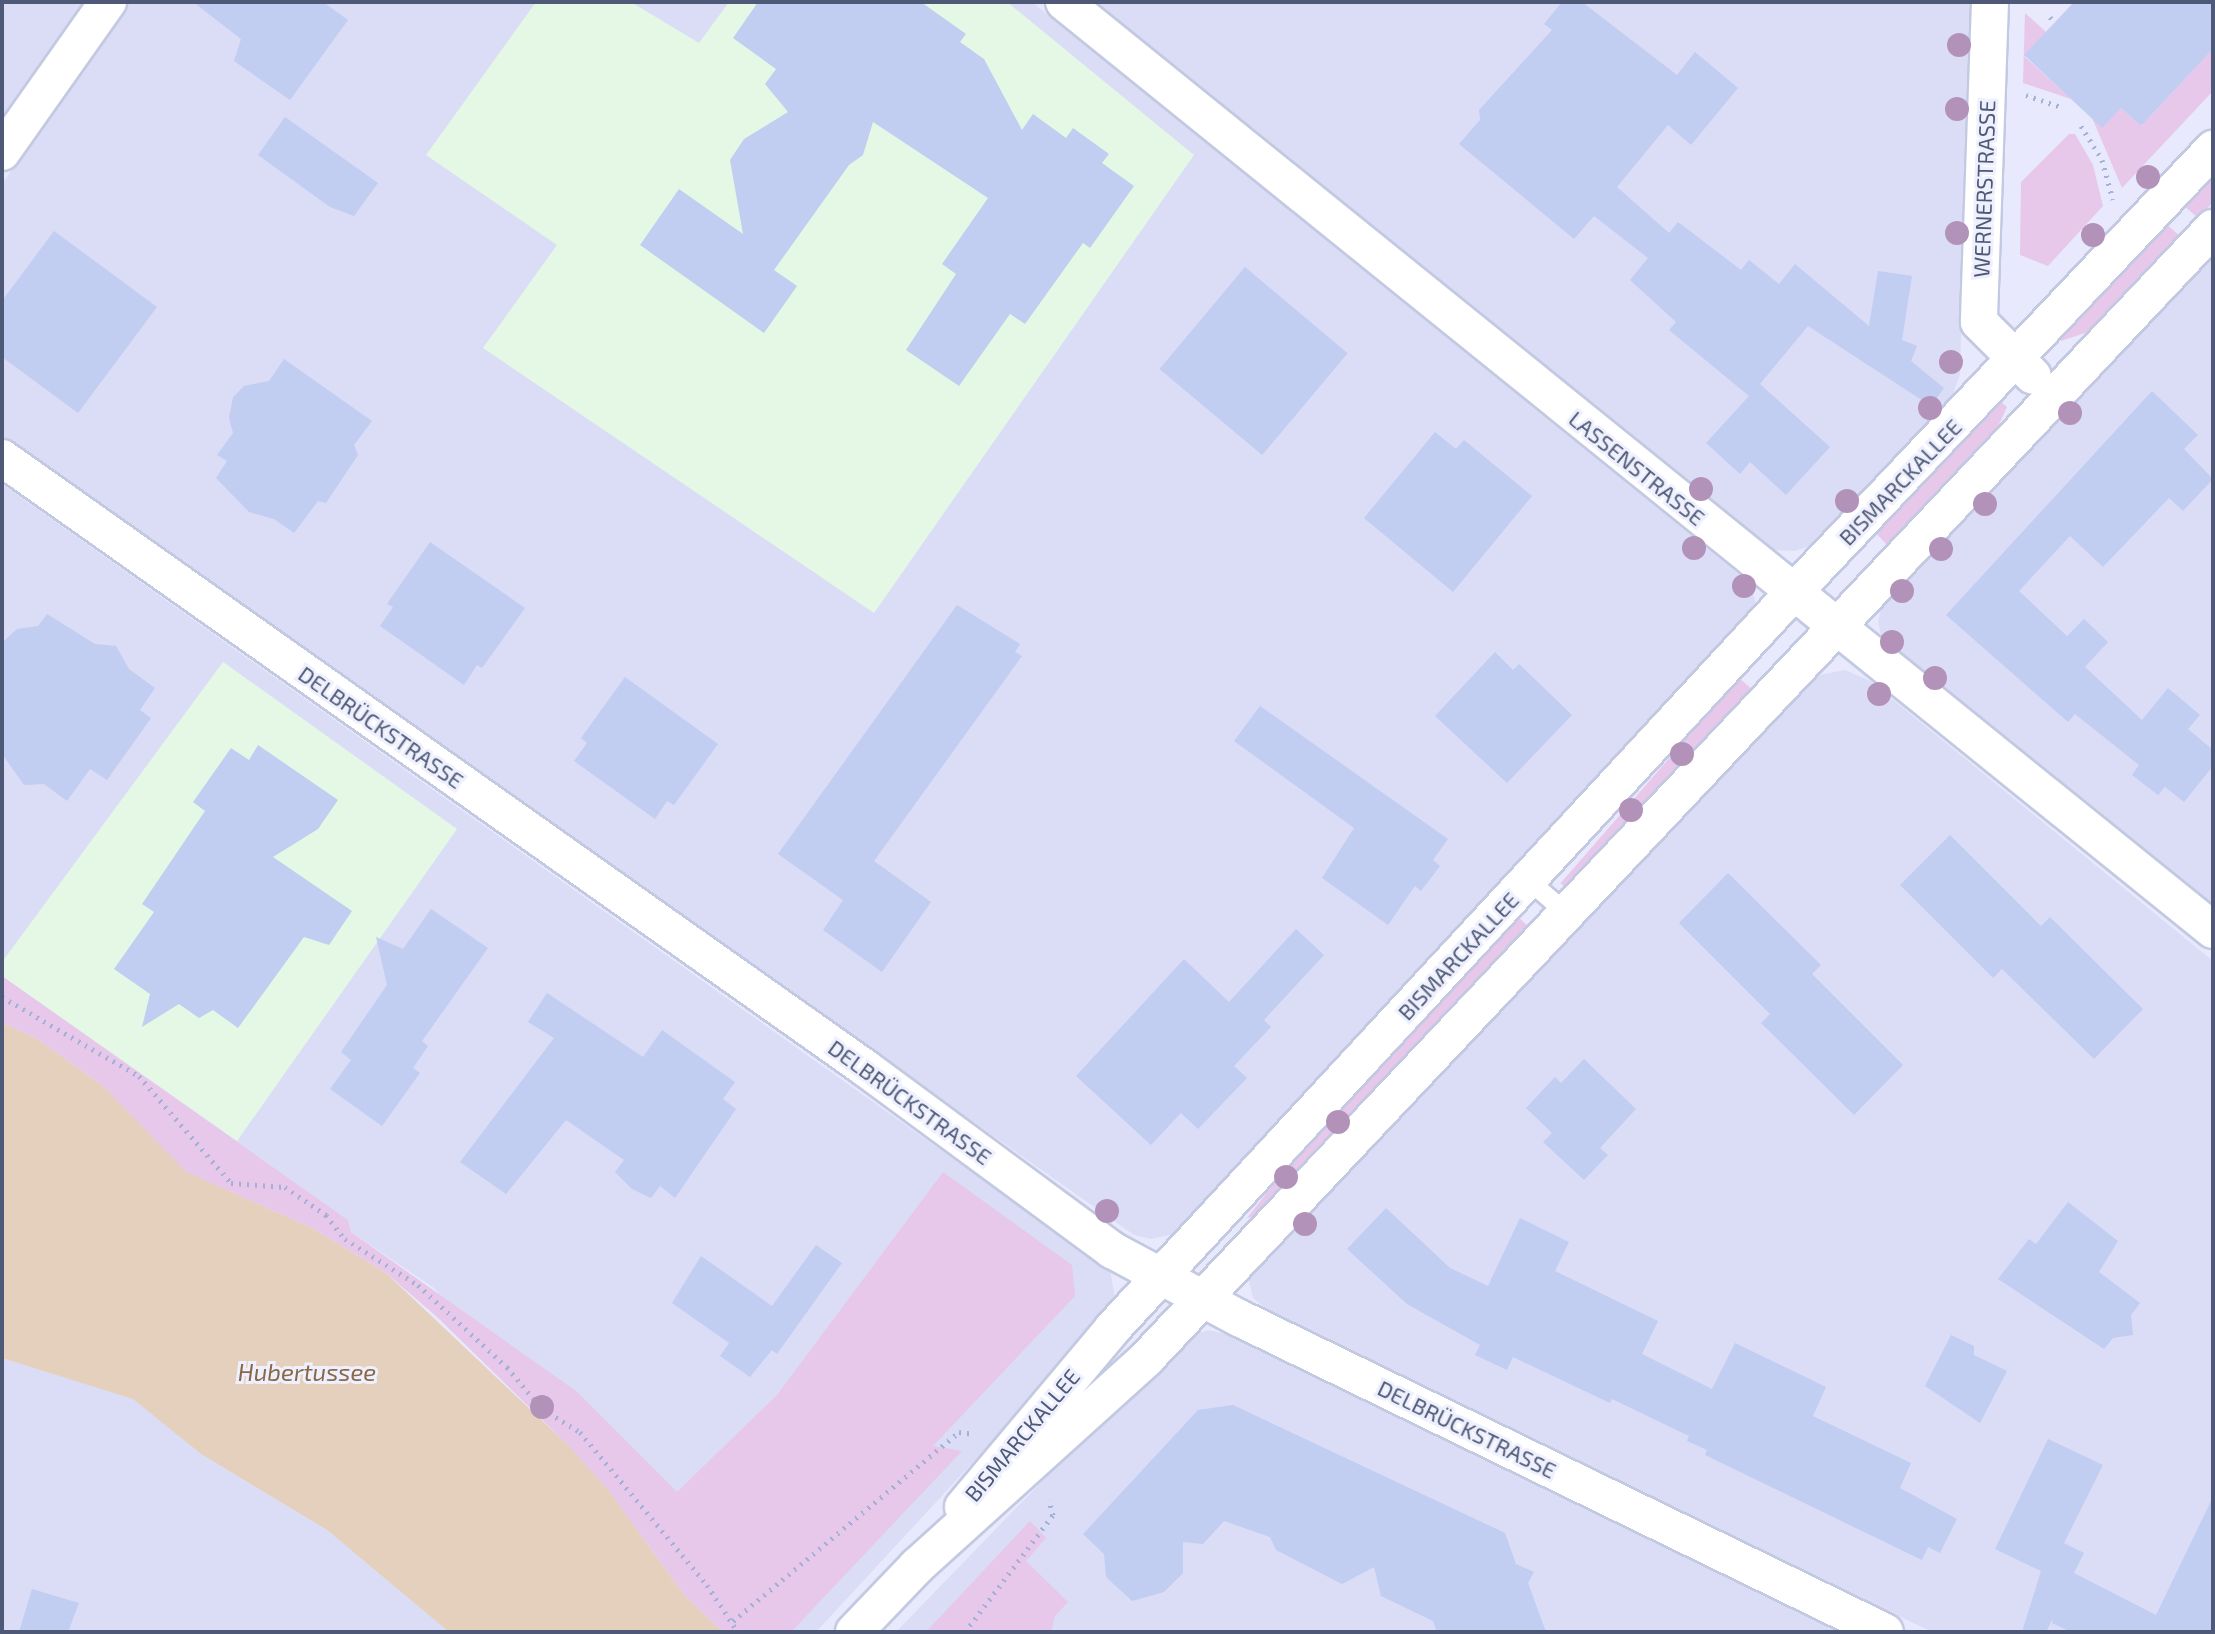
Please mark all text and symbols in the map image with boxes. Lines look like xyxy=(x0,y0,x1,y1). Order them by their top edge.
street label: WERNERSTRASSE xyxy=(1968,100,2000,278)
street label: LASSENSTRASSE xyxy=(1564,405,1710,531)
street label: BISMARCKALLEE xyxy=(1833,414,1967,550)
street label: DELBRÜCKSTRASSE xyxy=(294,660,468,794)
street label: BISMARCKALLEE xyxy=(1392,887,1524,1025)
street label: DELBRÜCKSTRASSE xyxy=(823,1034,997,1170)
water label: Hubertussee xyxy=(238,1358,376,1386)
street label: BISMARCKALLEE xyxy=(959,1363,1085,1507)
street label: DELBRÜCKSTRASSE xyxy=(1374,1374,1560,1484)

